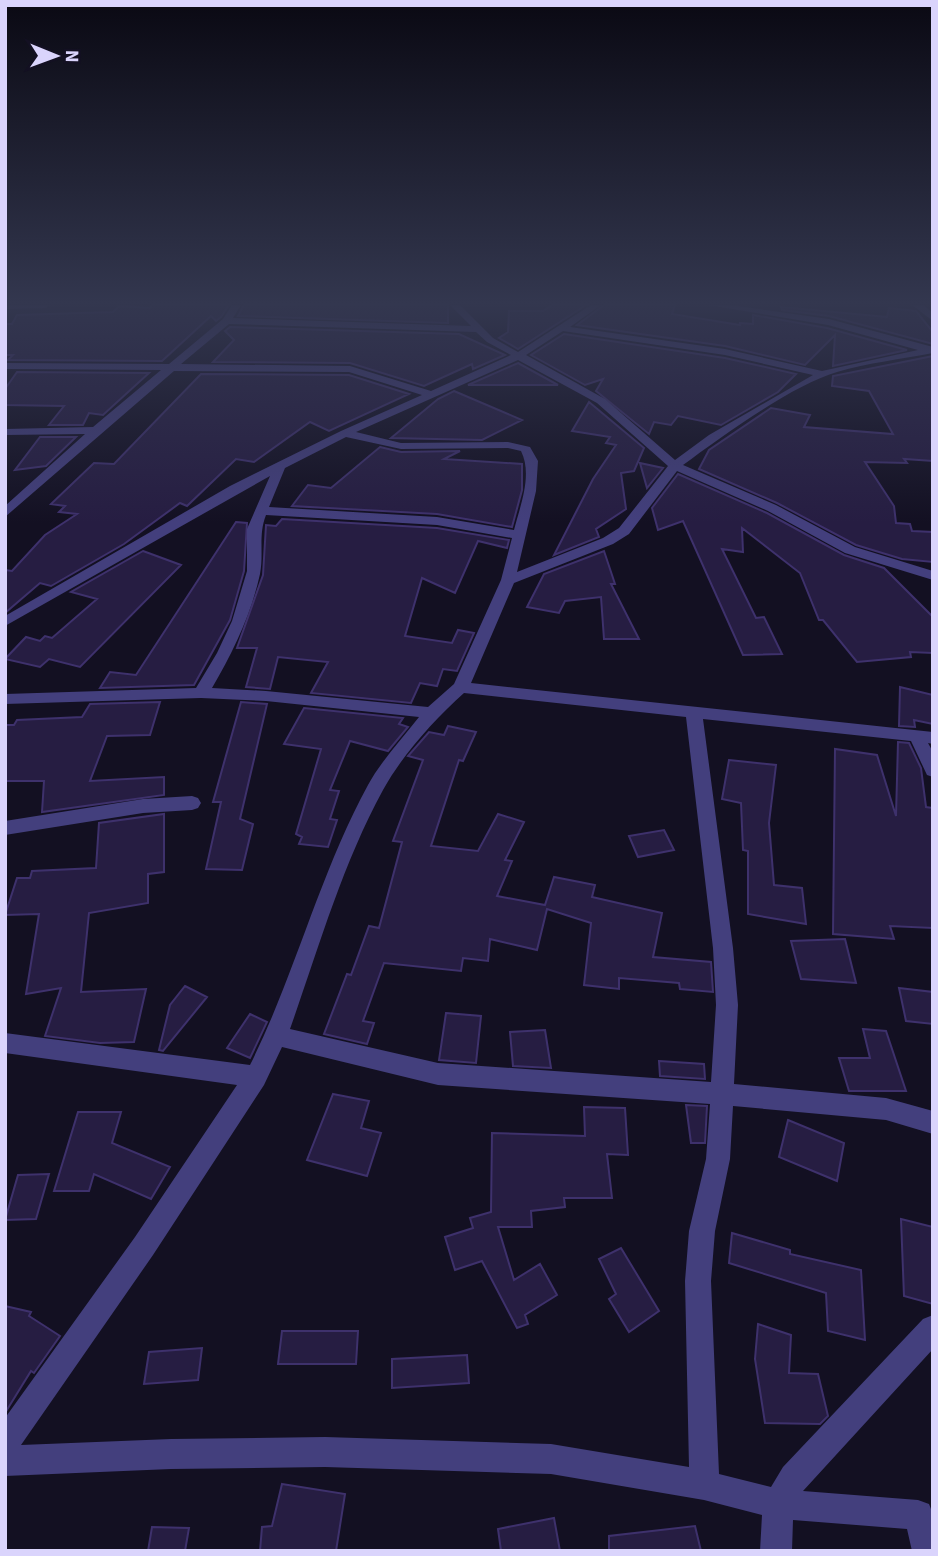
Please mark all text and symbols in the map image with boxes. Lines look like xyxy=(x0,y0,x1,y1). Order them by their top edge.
north arrow xyxy=(21,21,91,91)
text: N xyxy=(58,50,85,63)

